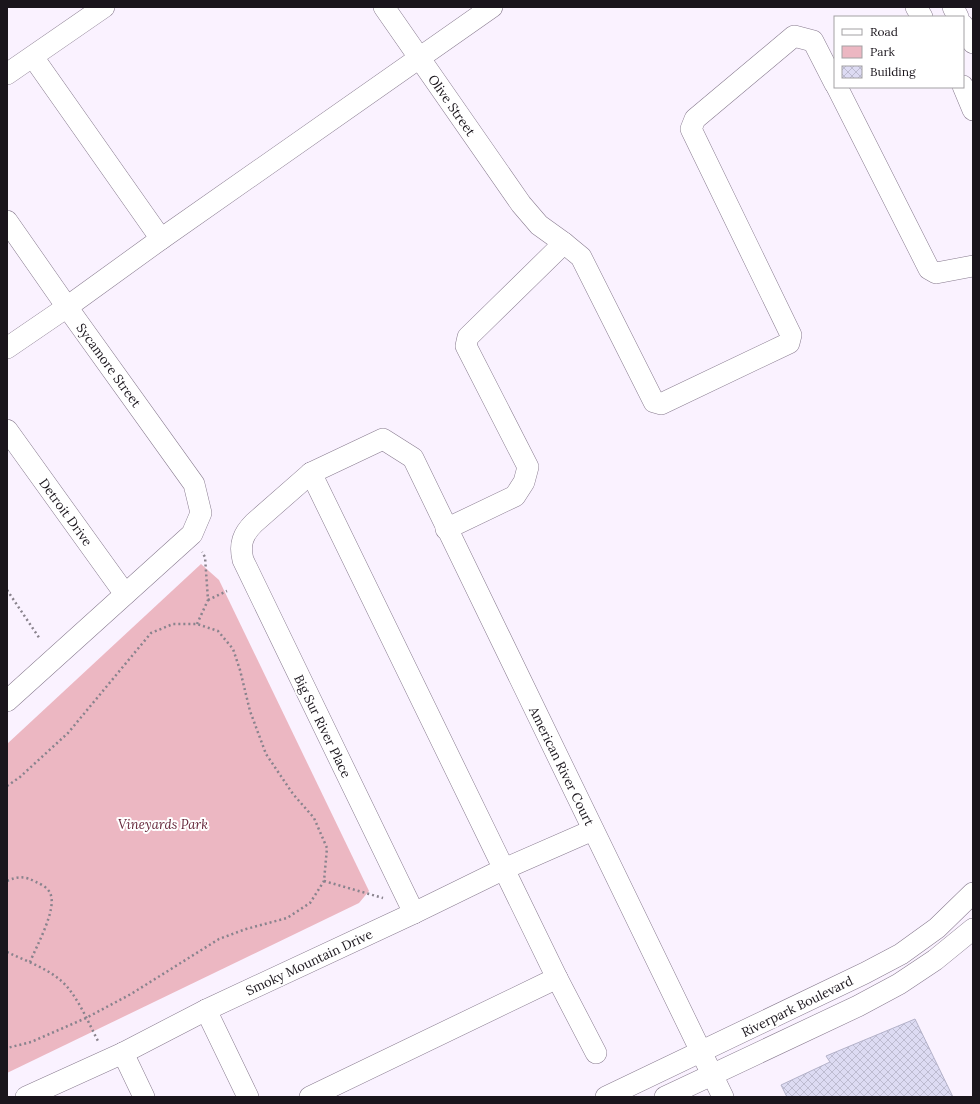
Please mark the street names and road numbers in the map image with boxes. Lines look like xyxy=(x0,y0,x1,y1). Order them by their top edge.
street label: Olive Street xyxy=(424,71,479,139)
street label: Sycamore Street xyxy=(72,320,145,411)
street label: Detroit Drive xyxy=(35,475,96,550)
street label: Big Sur River Place xyxy=(290,672,355,781)
street label: American River Court xyxy=(525,703,598,829)
street label: Smoky Mountain Drive xyxy=(243,926,375,999)
street label: Riverpark Boulevard xyxy=(739,972,856,1041)

